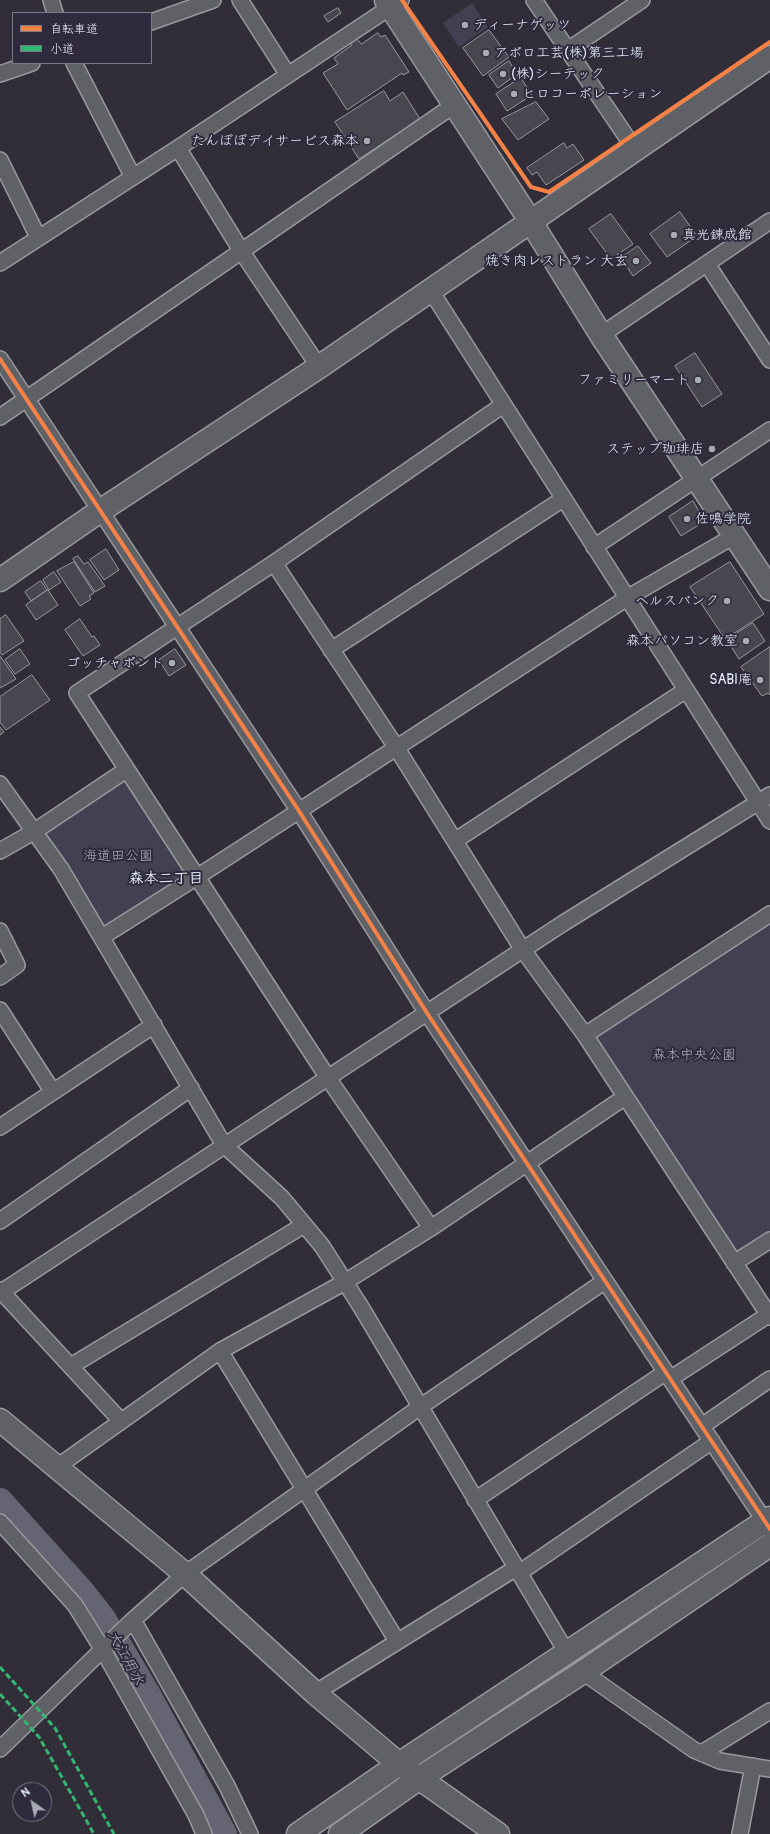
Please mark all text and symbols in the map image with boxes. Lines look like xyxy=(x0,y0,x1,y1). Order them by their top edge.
legend xyxy=(12,12,152,64)
place label: ディーナゲッツ xyxy=(473,17,571,33)
marker: ディーナゲッツ xyxy=(460,20,470,30)
text: 自転車道 xyxy=(50,22,98,37)
text: 小道 xyxy=(50,42,74,57)
place label: アポロ工芸(株)第三工場 xyxy=(494,45,643,61)
marker: アポロ工芸(株)第三工場 xyxy=(481,48,491,58)
place label: (株)シーテック xyxy=(511,66,604,82)
marker: (株)シーテック xyxy=(498,69,508,79)
place label: ヒロコーポレーション xyxy=(522,86,663,102)
marker: ヒロコーポレーション xyxy=(509,89,519,99)
place label: たんぽぽデイサービス森本 xyxy=(191,133,359,149)
marker: たんぽぽデイサービス森本 xyxy=(362,136,372,146)
place label: 真光錬成館 xyxy=(682,227,752,243)
marker: 真光錬成館 xyxy=(669,230,679,240)
place label: 焼き肉レストラン 大玄 xyxy=(485,253,628,269)
marker: 焼き肉レストラン 大玄 xyxy=(631,256,641,266)
place label: ファミリーマート xyxy=(578,372,690,388)
marker: ファミリーマート xyxy=(693,375,703,385)
place label: ステップ珈琲店 xyxy=(606,441,704,457)
marker: ステップ珈琲店 xyxy=(707,444,717,454)
place label: 佐鳴学院 xyxy=(695,511,751,527)
marker: 佐鳴学院 xyxy=(682,514,692,524)
place label: ヘルスバンク xyxy=(635,593,719,609)
marker: ヘルスバンク xyxy=(722,596,732,606)
place label: 森本パソコン教室 xyxy=(626,633,738,649)
marker: 森本パソコン教室 xyxy=(741,636,751,646)
place label: ゴッチャポント xyxy=(66,655,164,671)
marker: ゴッチャポント xyxy=(167,658,177,668)
place label: SABI庵 xyxy=(709,672,752,688)
marker: SABI庵 xyxy=(755,675,765,685)
park label: 海道田公園 xyxy=(83,848,153,864)
district label: 森本二丁目 xyxy=(129,870,203,888)
park label: 森本中央公園 xyxy=(652,1047,736,1063)
water label: 大江用水 xyxy=(103,1627,147,1689)
north arrow xyxy=(12,1782,52,1822)
text: N xyxy=(19,1785,32,1800)

